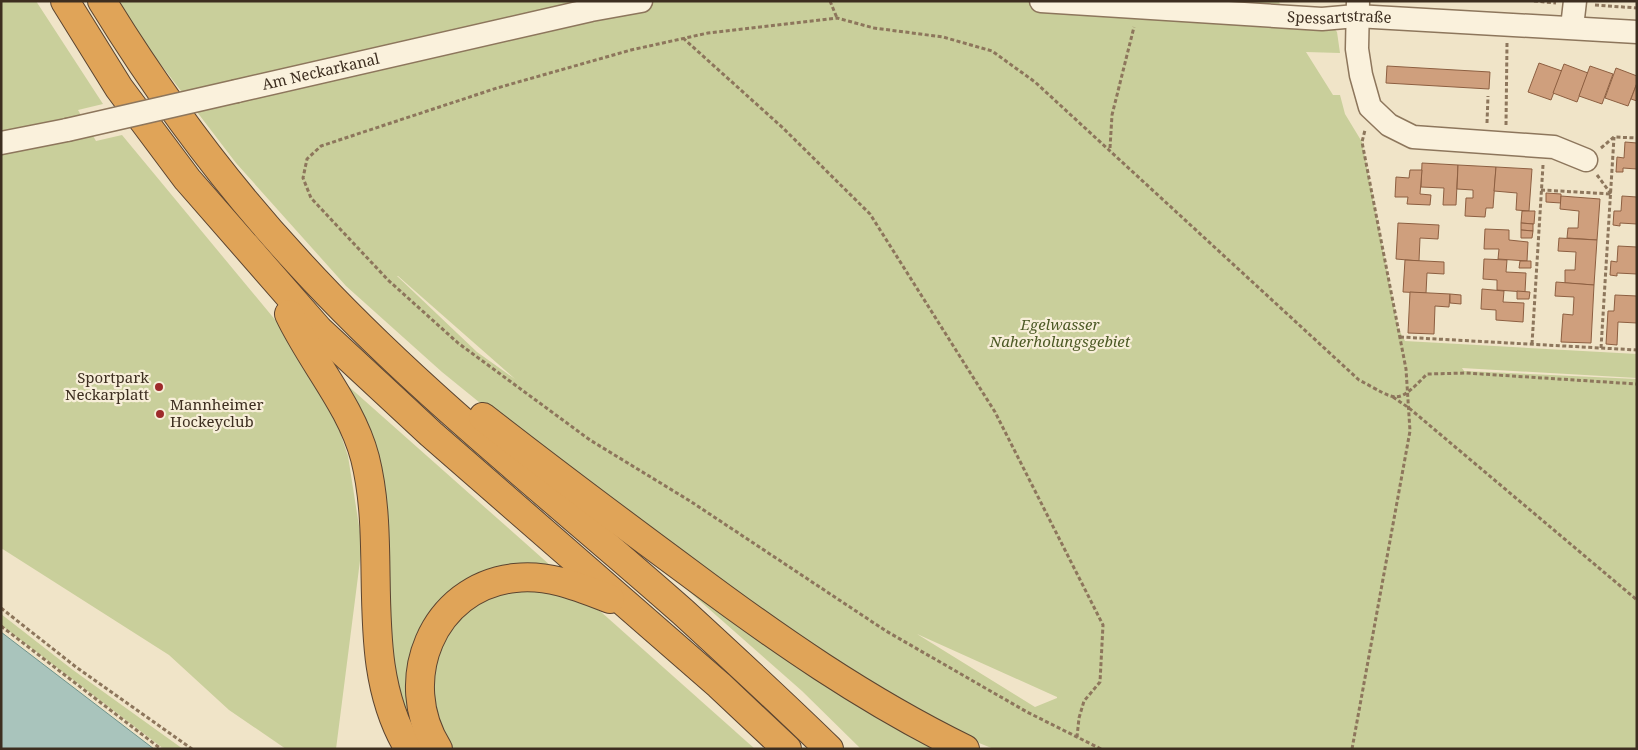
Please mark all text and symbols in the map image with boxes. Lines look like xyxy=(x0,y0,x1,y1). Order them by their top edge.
street label: Spessartstraße xyxy=(1287,5,1392,28)
street label: Am Neckarkanal xyxy=(260,48,382,94)
park label: Egelwasser Naherholungsgebiet xyxy=(989,314,1131,351)
place label: Sportpark Neckarplatt xyxy=(65,367,149,404)
marker: Sportpark Neckarplatt xyxy=(153,381,165,393)
place label: Mannheimer Hockeyclub xyxy=(170,394,263,431)
marker: Mannheimer Hockeyclub xyxy=(154,408,166,420)

